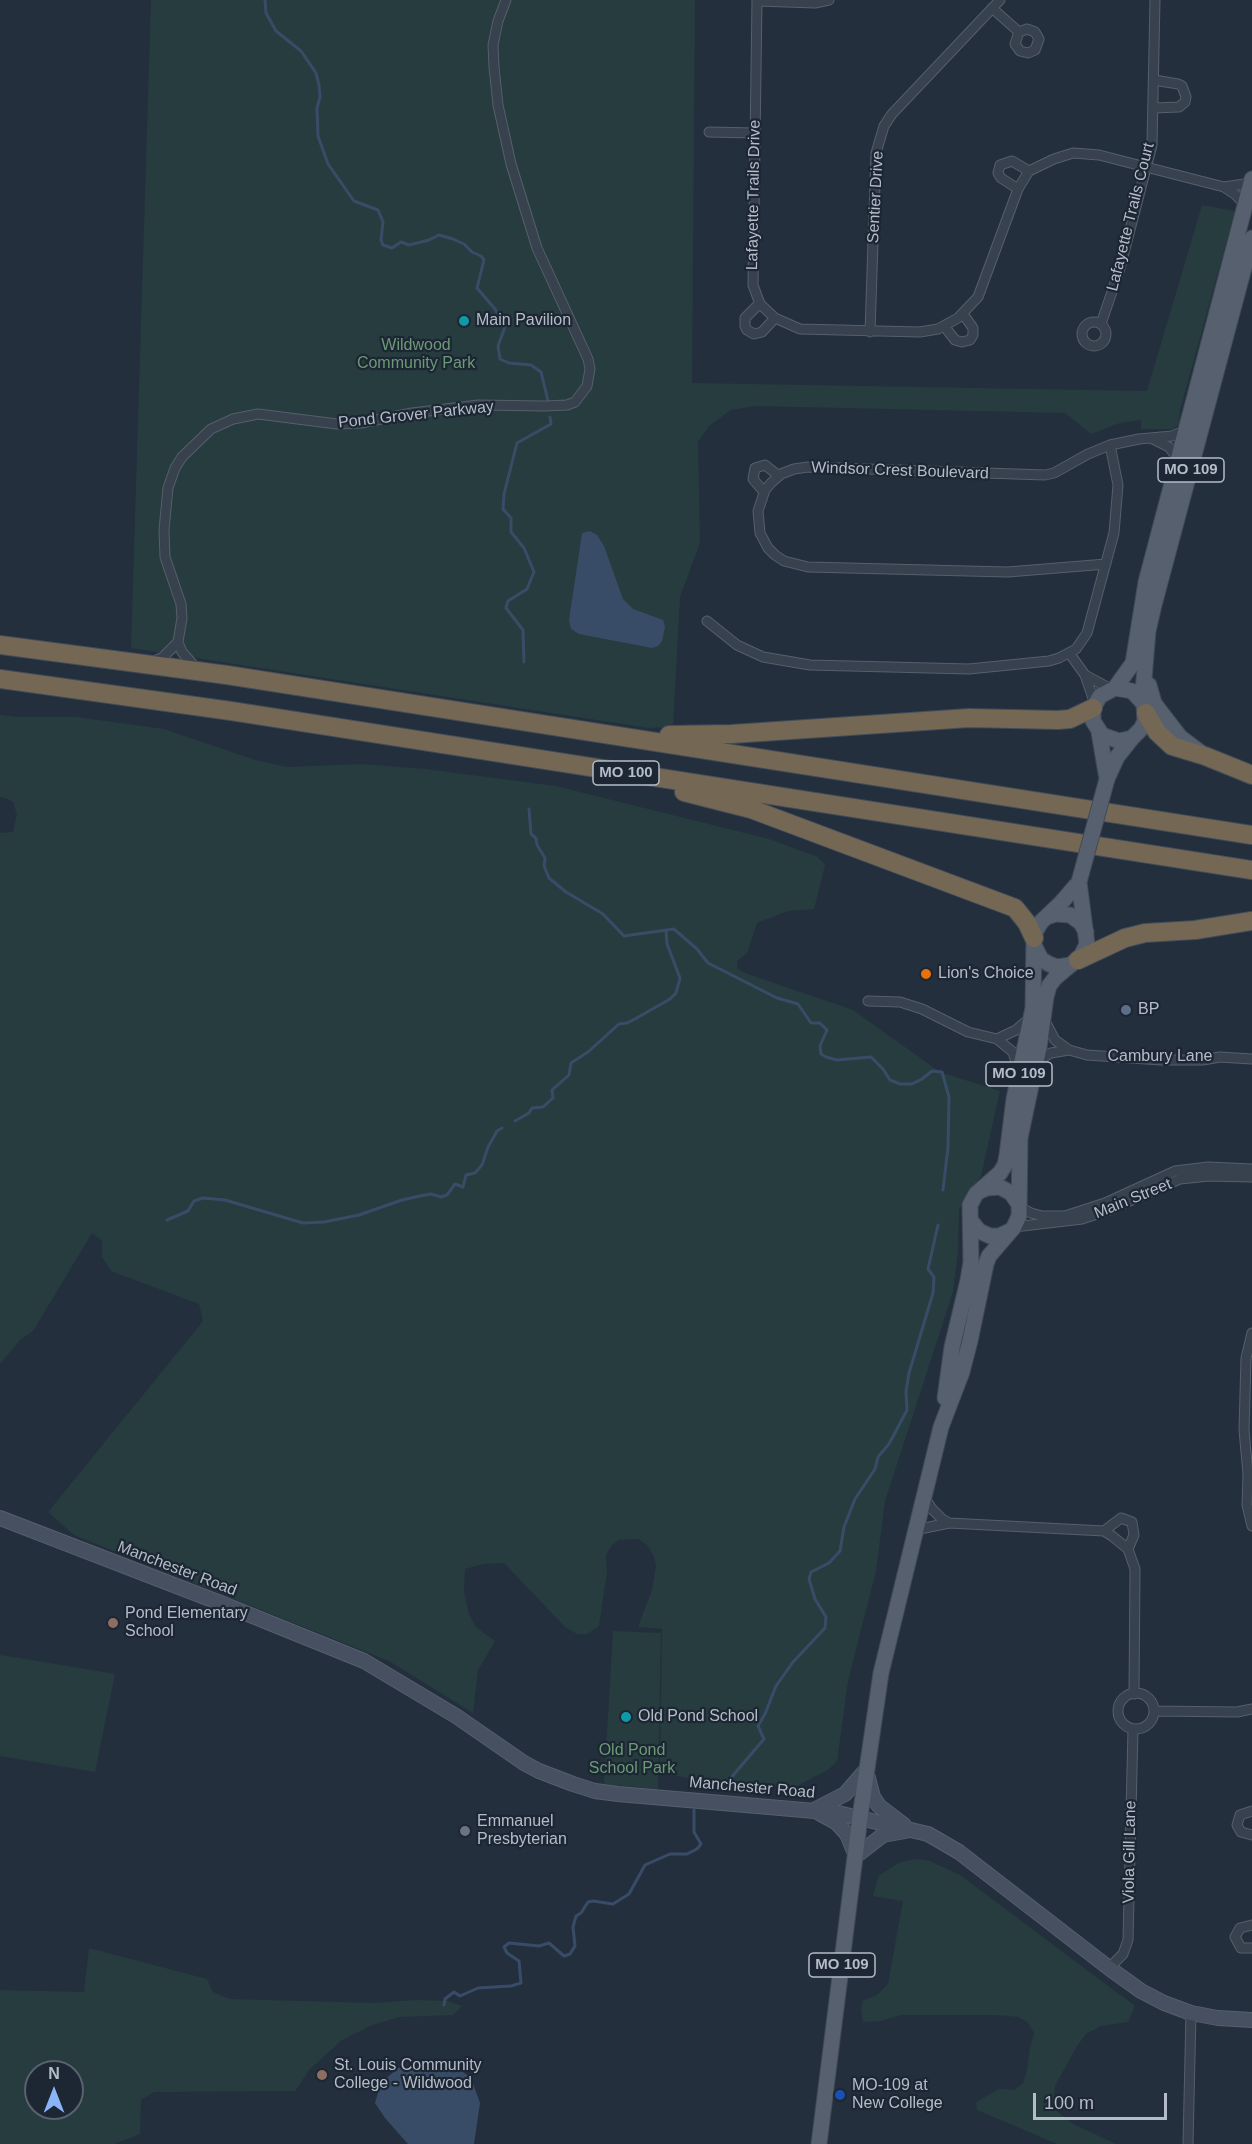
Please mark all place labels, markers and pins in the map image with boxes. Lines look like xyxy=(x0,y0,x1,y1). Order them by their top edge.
place label: Main Pavilion xyxy=(476,311,571,331)
marker: Main Pavilion xyxy=(457,314,471,328)
place label: Lion's Choice xyxy=(938,964,1034,984)
marker: Lion's Choice xyxy=(919,967,933,981)
place label: BP xyxy=(1138,1000,1159,1020)
marker: BP xyxy=(1119,1003,1133,1017)
place label: Pond Elementary School xyxy=(125,1604,248,1642)
marker: Pond Elementary School xyxy=(106,1616,120,1630)
place label: Old Pond School xyxy=(638,1707,758,1727)
marker: Old Pond School xyxy=(619,1710,633,1724)
place label: Emmanuel Presbyterian xyxy=(477,1812,567,1850)
marker: Emmanuel Presbyterian xyxy=(458,1824,472,1838)
place label: St. Louis Community College - Wildwood xyxy=(334,2056,482,2094)
marker: St. Louis Community College - Wildwood xyxy=(315,2068,329,2082)
place label: MO-109 at New College xyxy=(852,2076,943,2114)
marker: MO-109 at New College xyxy=(833,2088,847,2102)

